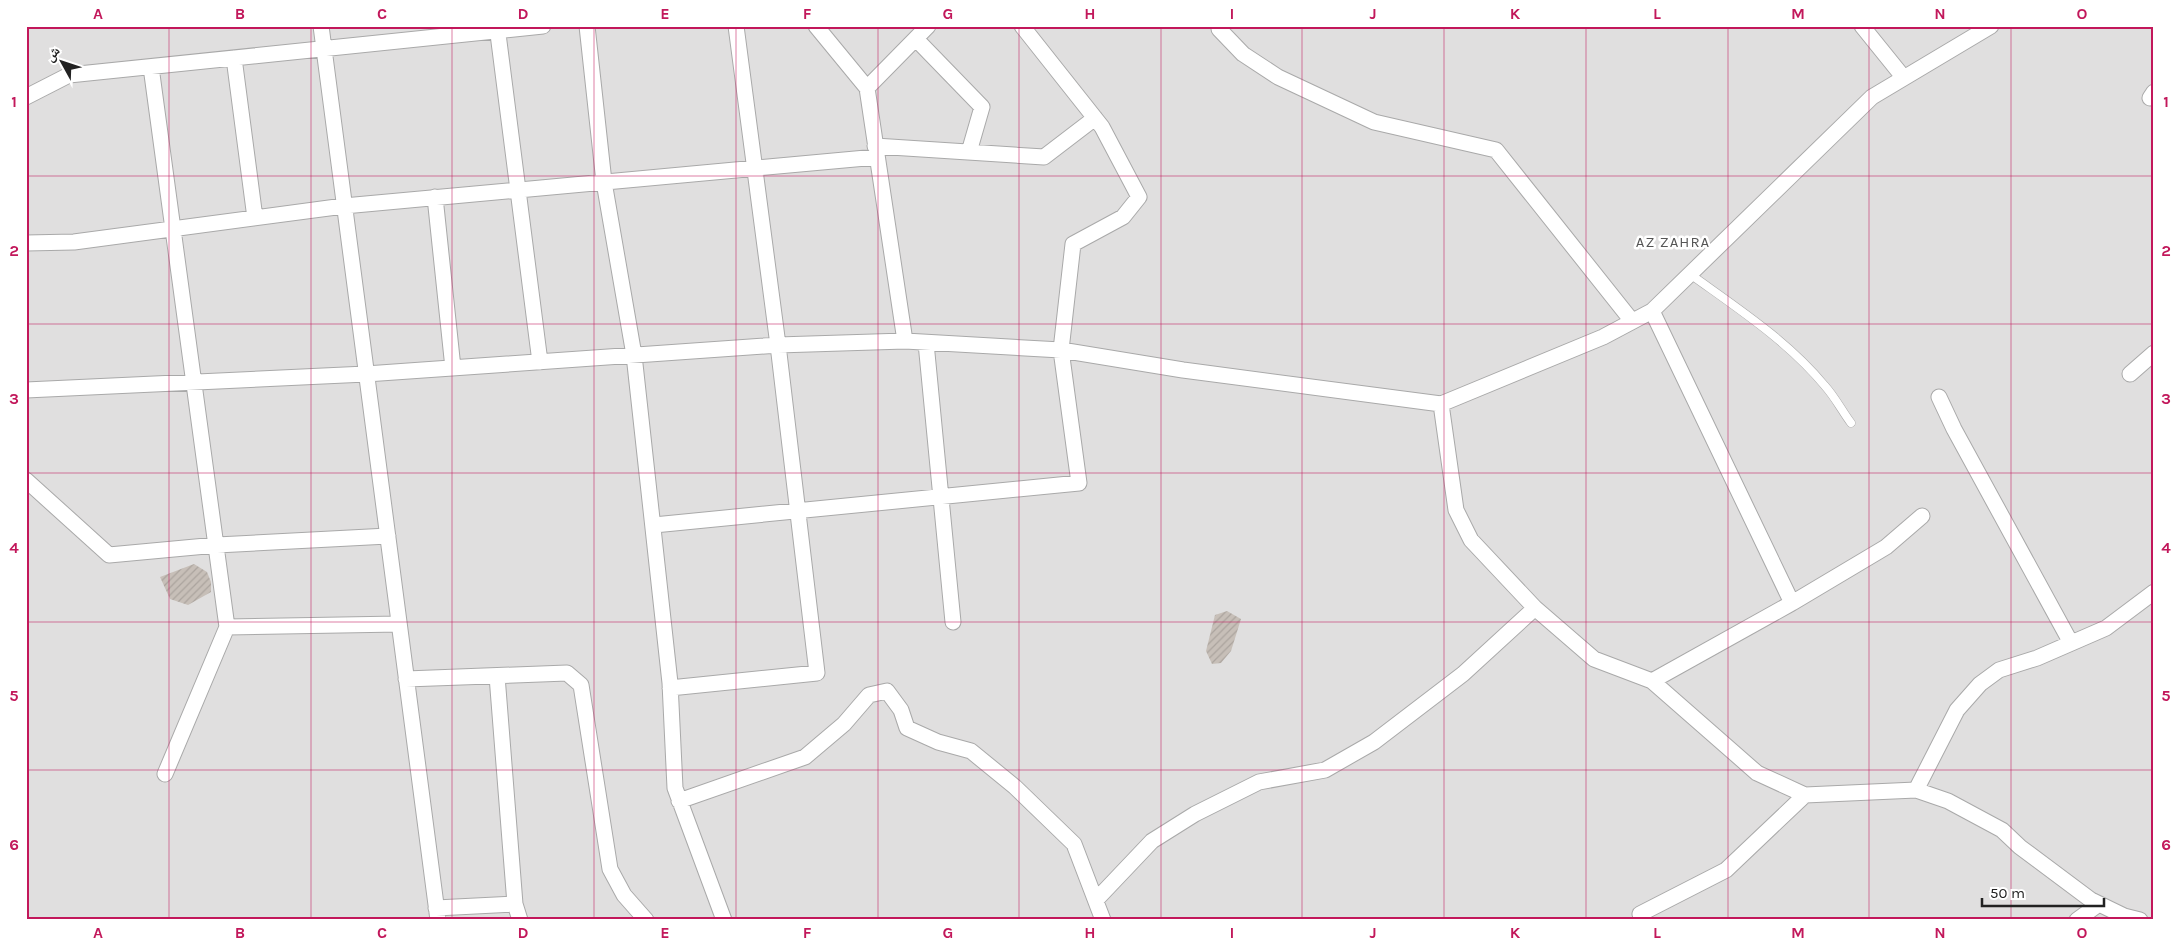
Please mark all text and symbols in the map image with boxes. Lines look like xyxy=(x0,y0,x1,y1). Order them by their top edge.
text: A xyxy=(93,4,103,23)
text: B xyxy=(235,4,245,23)
text: C xyxy=(377,4,387,23)
text: D xyxy=(518,4,529,23)
text: E xyxy=(660,4,670,23)
text: F xyxy=(803,4,812,23)
text: G xyxy=(943,4,953,23)
text: H xyxy=(1084,4,1096,23)
text: I xyxy=(1230,4,1234,23)
text: J xyxy=(1369,4,1377,23)
text: K xyxy=(1510,4,1521,23)
text: L xyxy=(1653,4,1661,23)
text: M xyxy=(1791,4,1805,23)
text: N xyxy=(1934,4,1946,23)
text: O xyxy=(2077,4,2088,23)
north arrow xyxy=(38,38,88,88)
text: ش xyxy=(41,43,64,65)
text: 1 xyxy=(11,92,17,111)
text: 1 xyxy=(2163,92,2169,111)
district label: AZ ZAHRA xyxy=(1636,233,1710,251)
text: 2 xyxy=(9,241,19,260)
text: 2 xyxy=(2161,241,2171,260)
text: 3 xyxy=(9,389,19,408)
text: 3 xyxy=(2161,389,2171,408)
text: 4 xyxy=(9,538,19,557)
text: 4 xyxy=(2161,538,2171,557)
text: 5 xyxy=(9,686,19,705)
text: 5 xyxy=(2161,686,2171,705)
text: 6 xyxy=(9,835,19,854)
text: 6 xyxy=(2161,835,2171,854)
scale bar xyxy=(1982,876,2105,908)
text: 50 m xyxy=(1990,884,2025,902)
text: A xyxy=(93,923,103,942)
text: B xyxy=(235,923,245,942)
text: C xyxy=(377,923,387,942)
text: D xyxy=(518,923,529,942)
text: E xyxy=(660,923,670,942)
text: F xyxy=(803,923,812,942)
text: G xyxy=(943,923,953,942)
text: H xyxy=(1084,923,1096,942)
text: I xyxy=(1230,923,1234,942)
text: J xyxy=(1369,923,1377,942)
text: K xyxy=(1510,923,1521,942)
text: L xyxy=(1653,923,1661,942)
text: M xyxy=(1791,923,1805,942)
text: N xyxy=(1934,923,1946,942)
text: O xyxy=(2077,923,2088,942)

